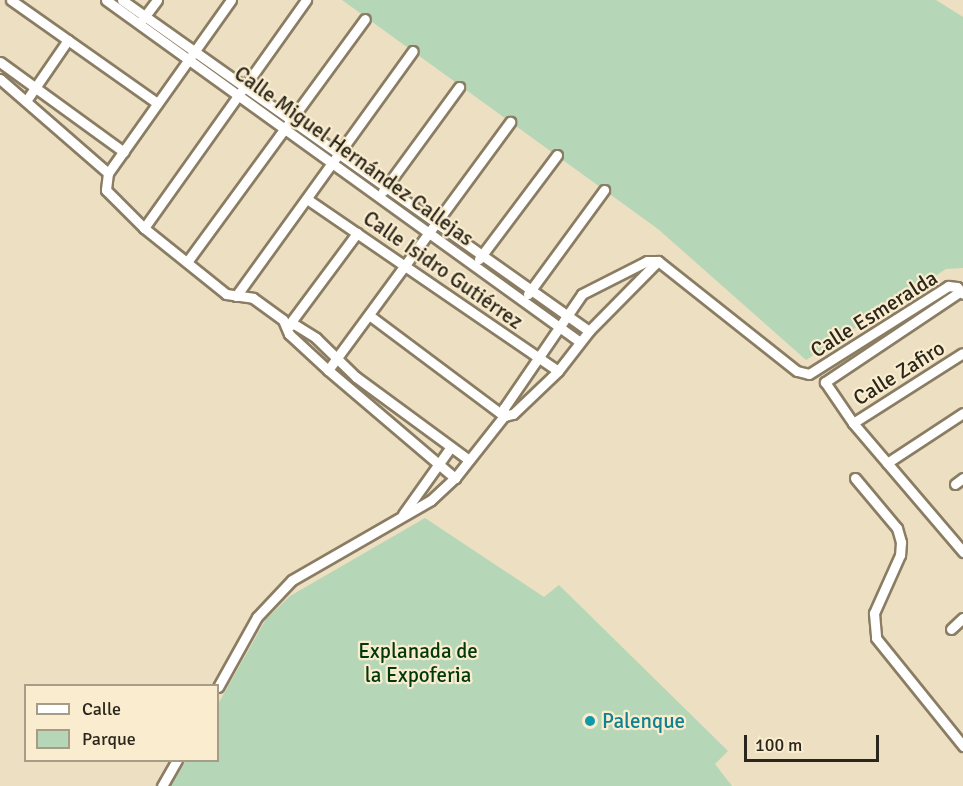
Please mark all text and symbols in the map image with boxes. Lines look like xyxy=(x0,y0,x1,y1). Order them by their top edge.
street label: Calle Miguel Hernández Callejas xyxy=(229,61,479,251)
street label: Calle Isidro Gutiérrez xyxy=(358,205,528,335)
street label: Calle Esmeralda xyxy=(806,265,942,363)
street label: Calle Zafiro xyxy=(849,335,949,411)
park label: Explanada de la Expoferia xyxy=(358,638,478,688)
legend xyxy=(24,684,219,762)
text: Calle xyxy=(82,698,121,720)
place label: Palenque xyxy=(602,708,685,734)
marker: Palenque xyxy=(583,714,597,728)
scale bar xyxy=(747,723,882,761)
text: Parque xyxy=(82,728,136,750)
text: 100 m xyxy=(755,734,802,756)

